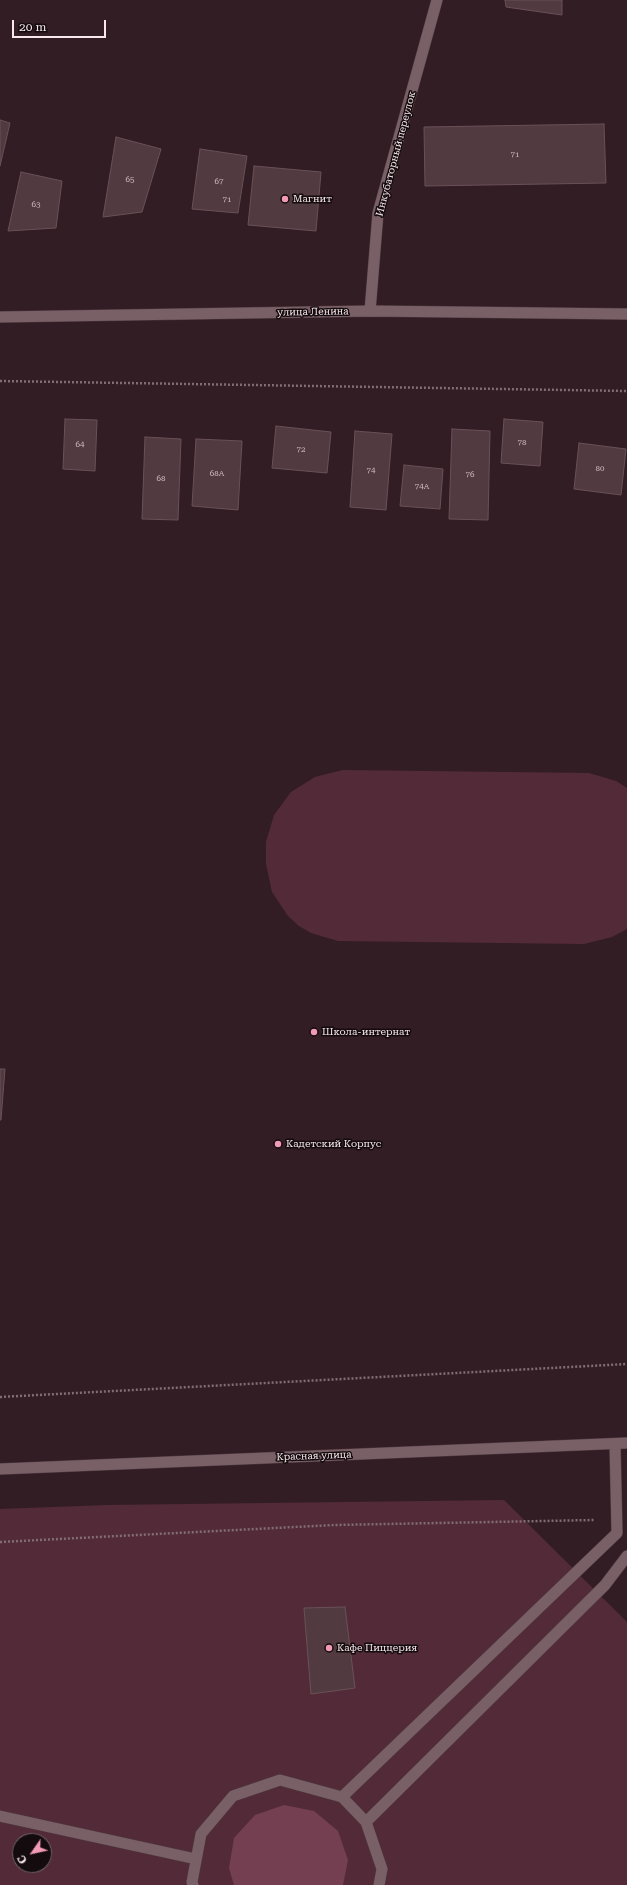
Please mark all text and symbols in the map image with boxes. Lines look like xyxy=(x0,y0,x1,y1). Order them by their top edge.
scale bar xyxy=(14,12,108,38)
text: 20 m xyxy=(19,20,46,34)
street label: Инкубаторный переулок xyxy=(374,90,418,218)
house number: 71 xyxy=(511,150,519,160)
house number: 65 xyxy=(126,175,134,185)
house number: 67 xyxy=(215,177,223,187)
place label: Магнит xyxy=(293,193,332,205)
marker: Магнит xyxy=(280,194,290,204)
house number: 71 xyxy=(223,195,231,205)
house number: 63 xyxy=(32,200,40,210)
street label: улица Ленина xyxy=(277,305,349,319)
house number: 78 xyxy=(518,438,526,448)
house number: 64 xyxy=(76,440,84,450)
house number: 72 xyxy=(297,445,305,455)
house number: 80 xyxy=(596,464,604,474)
house number: 74 xyxy=(367,466,375,476)
house number: 68А xyxy=(210,469,224,479)
house number: 76 xyxy=(466,470,474,480)
house number: 68 xyxy=(157,474,165,484)
house number: 74А xyxy=(415,482,429,492)
place label: Школа-интернат xyxy=(322,1026,410,1038)
marker: Школа-интернат xyxy=(309,1027,319,1037)
place label: Кадетский Корпус xyxy=(286,1138,381,1150)
marker: Кадетский Корпус xyxy=(273,1139,283,1149)
street label: Красная улица xyxy=(276,1449,352,1463)
place label: Кафе Пиццерия xyxy=(337,1642,417,1654)
marker: Кафе Пиццерия xyxy=(324,1643,334,1653)
north arrow xyxy=(12,1833,52,1873)
text: С xyxy=(15,1853,30,1866)

